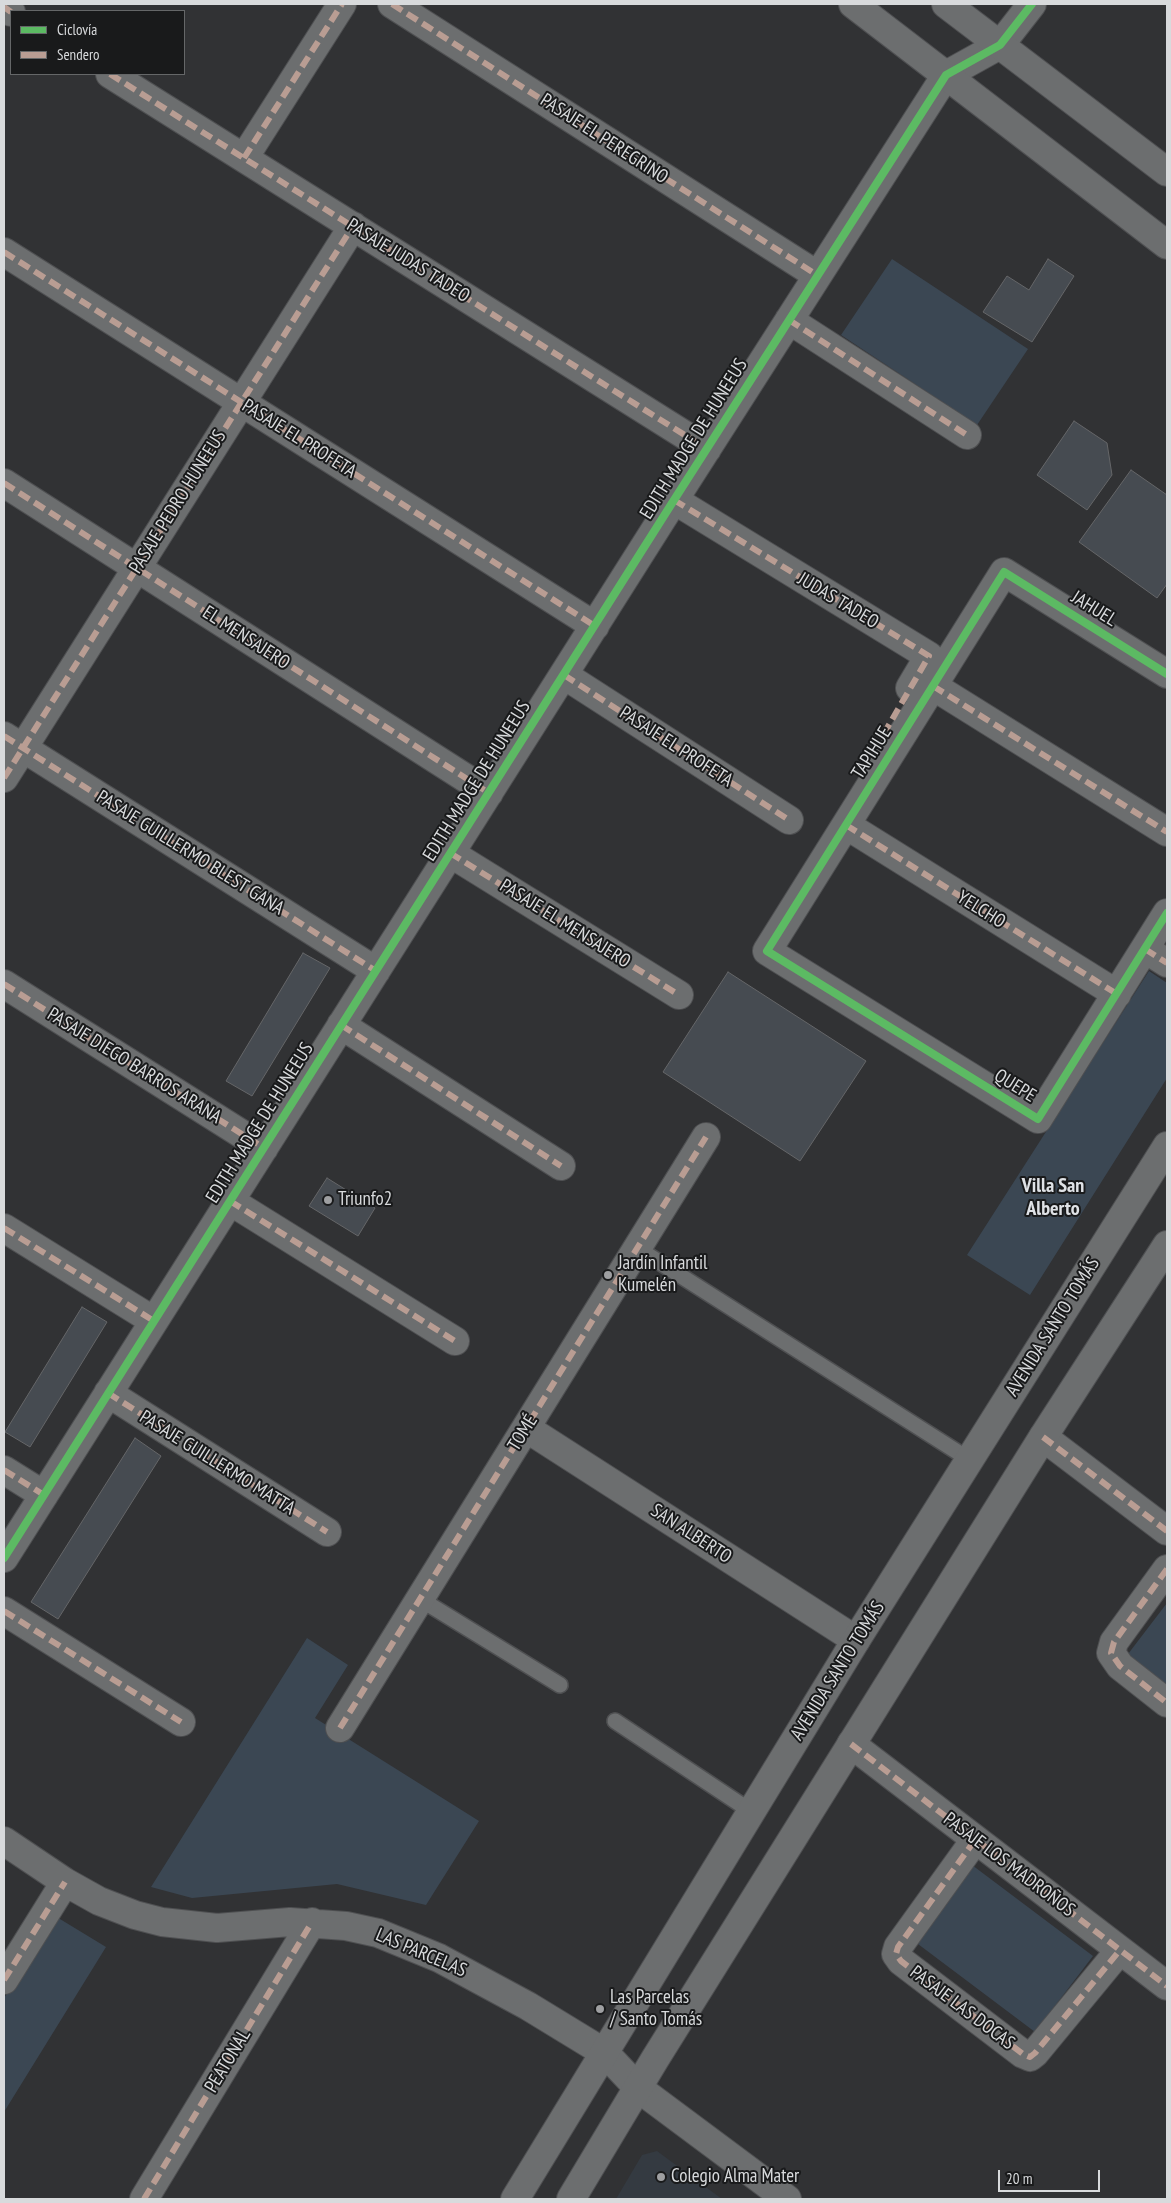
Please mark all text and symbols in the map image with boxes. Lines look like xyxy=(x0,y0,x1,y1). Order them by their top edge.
legend xyxy=(10,10,185,75)
text: Ciclovía xyxy=(57,20,97,39)
text: Sendero xyxy=(57,45,99,64)
street label: PASAJE EL PEREGRINO xyxy=(536,89,672,189)
street label: PASAJE JUDAS TADEO xyxy=(342,214,474,308)
street label: EDITH MADGE DE HUNEEUS xyxy=(635,355,753,523)
street label: PASAJE EL PROFETA xyxy=(238,395,360,483)
street label: PASAJE PEDRO HUNEEUS xyxy=(125,426,231,578)
street label: JUDAS TADEO xyxy=(793,568,883,634)
street label: JAHUEL xyxy=(1067,586,1121,632)
street label: EL MENSAJERO xyxy=(198,601,294,675)
street label: EDITH MADGE DE HUNEEUS xyxy=(418,697,536,865)
street label: PASAJE EL PROFETA xyxy=(615,702,737,792)
street label: TAPIHUE xyxy=(847,723,897,783)
street label: PASAJE GUILLERMO BLEST GANA xyxy=(92,786,288,920)
street label: PASAJE EL MENSAJERO xyxy=(495,875,635,973)
street label: YELCHO xyxy=(953,886,1009,934)
street label: PASAJE DIEGO BARROS ARANA xyxy=(43,1003,225,1129)
street label: EDITH MADGE DE HUNEEUS xyxy=(201,1039,319,1207)
street label: QUEPE xyxy=(990,1064,1040,1108)
district label: Villa San Alberto xyxy=(1022,1174,1084,1221)
place label: Triunfo2 xyxy=(338,1189,392,1211)
marker: Triunfo2 xyxy=(322,1194,334,1206)
place label: Jardín Infantil Kumelén xyxy=(618,1253,707,1297)
street label: AVENIDA SANTO TOMÁS xyxy=(1001,1253,1105,1401)
marker: Jardín Infantil Kumelén xyxy=(602,1269,614,1281)
street label: PASAJE GUILLERMO MATTA xyxy=(135,1406,299,1520)
street label: TOMÉ xyxy=(503,1411,543,1455)
street label: SAN ALBERTO xyxy=(646,1499,736,1569)
street label: AVENIDA SANTO TOMÁS xyxy=(786,1597,890,1745)
street label: PASAJE LOS MADROÑOS xyxy=(939,1808,1079,1922)
street label: LAS PARCELAS xyxy=(372,1924,470,1982)
street label: PASAJE LAS DOCAS xyxy=(905,1961,1019,2055)
place label: Las Parcelas / Santo Tomás xyxy=(610,1987,702,2031)
marker: Las Parcelas / Santo Tomás xyxy=(594,2003,606,2015)
street label: PEATONAL xyxy=(200,2025,256,2097)
scale bar xyxy=(1001,2160,1104,2192)
place label: Colegio Alma Mater xyxy=(671,2166,799,2188)
text: 20 m xyxy=(1006,2169,1032,2188)
marker: Colegio Alma Mater xyxy=(655,2171,667,2183)

